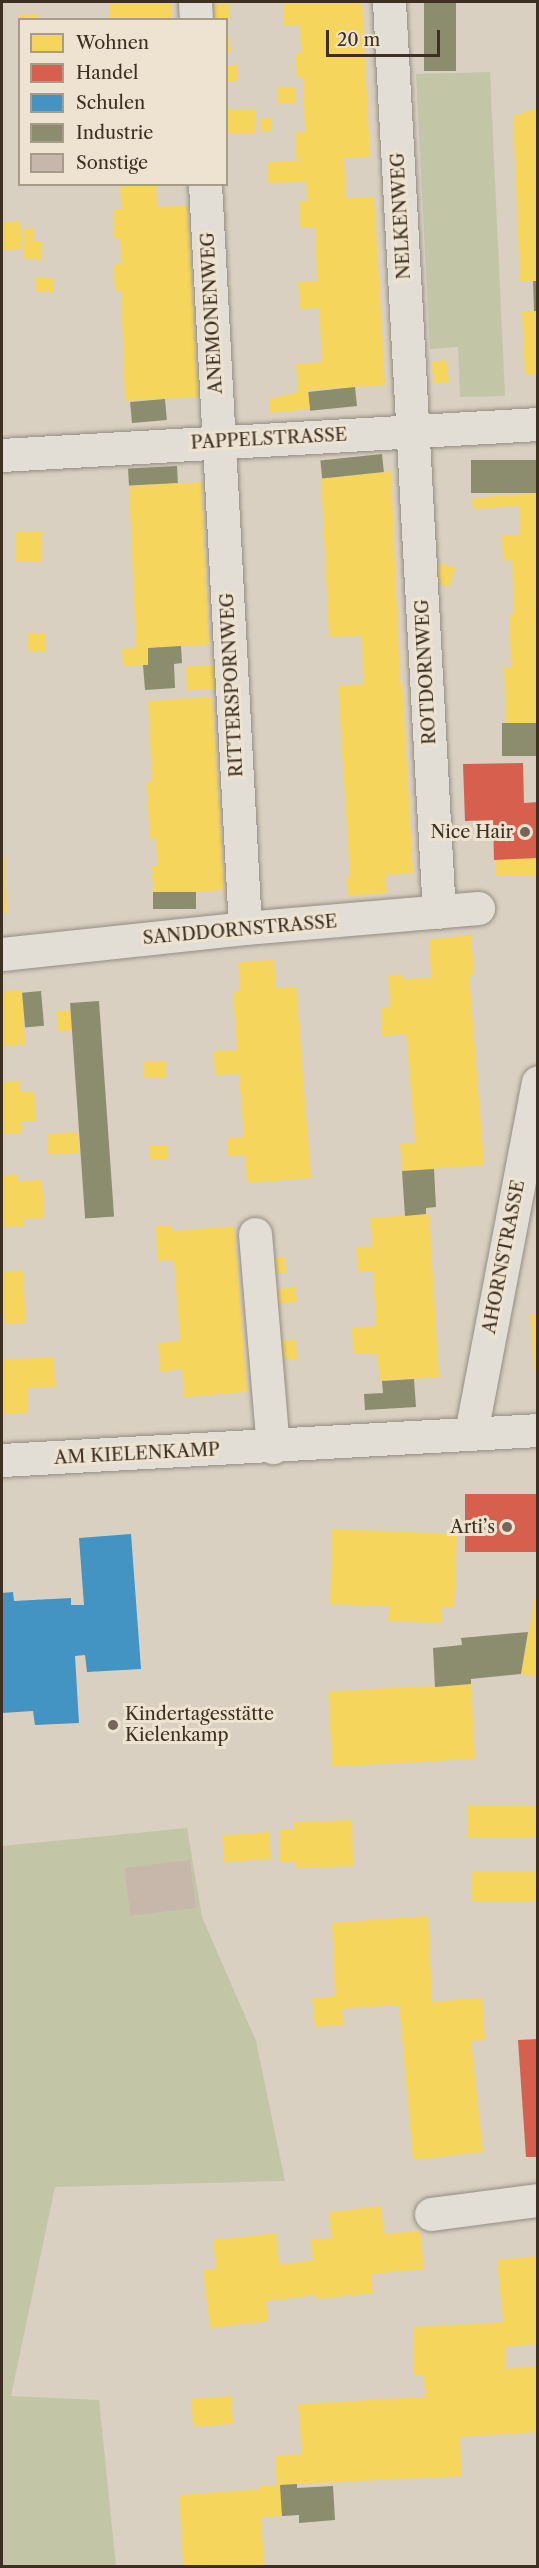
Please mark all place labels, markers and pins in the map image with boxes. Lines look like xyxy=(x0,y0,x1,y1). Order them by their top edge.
place label: Nice Hair xyxy=(431,821,513,843)
marker: Nice Hair xyxy=(518,825,532,839)
place label: Arti’s xyxy=(450,1516,495,1538)
marker: Arti’s xyxy=(500,1520,514,1534)
place label: Kindertagesstätte Kielenkamp xyxy=(125,1704,274,1746)
marker: Kindertagesstätte Kielenkamp xyxy=(106,1718,120,1732)

